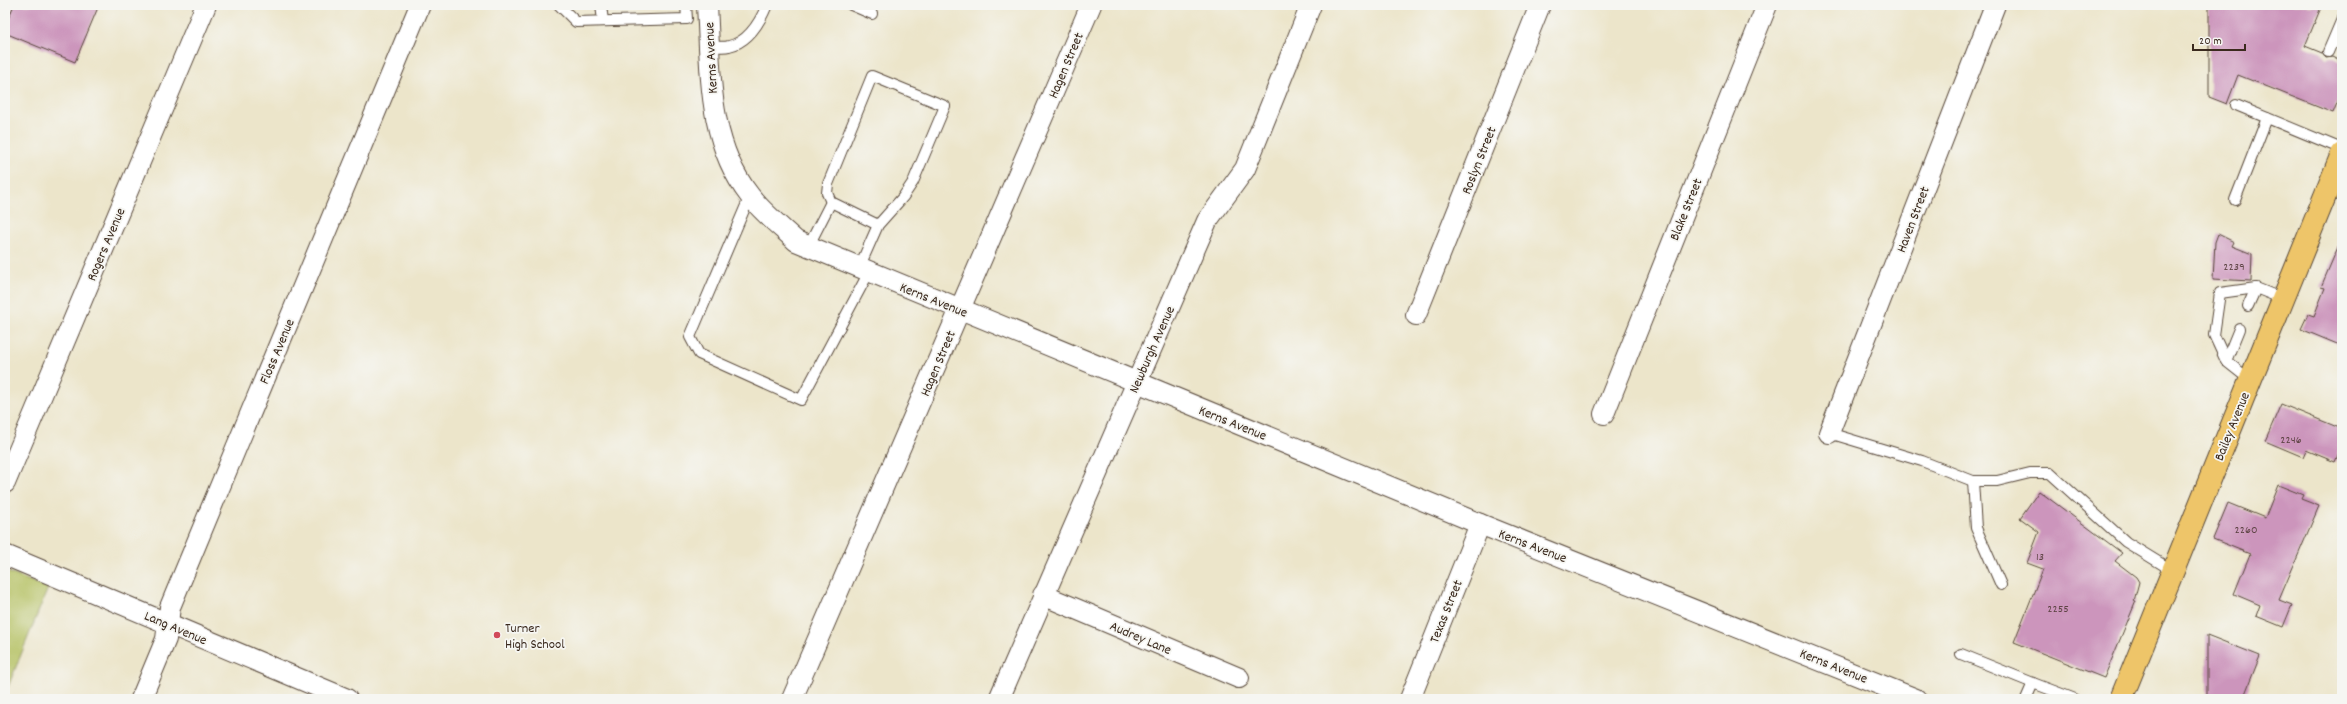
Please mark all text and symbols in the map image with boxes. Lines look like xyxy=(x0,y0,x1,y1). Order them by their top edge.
street label: Kerns Avenue xyxy=(700,22,724,94)
scale bar xyxy=(2193,26,2245,52)
street label: Hagen Street xyxy=(1044,30,1090,102)
text: 20 m xyxy=(2199,33,2222,50)
street label: Roslyn Street xyxy=(1457,124,1503,198)
street label: Blake Street xyxy=(1665,176,1708,244)
street label: Haven Street xyxy=(1892,184,1936,256)
street label: Rogers Avenue xyxy=(82,205,131,285)
house number: 2239 xyxy=(2223,259,2245,276)
street label: Kerns Avenue xyxy=(896,278,970,324)
street label: Newburgh Avenue xyxy=(1125,303,1181,397)
street label: Floss Avenue xyxy=(255,316,301,387)
street label: Hagen Street xyxy=(916,328,962,400)
street label: Bailey Avenue xyxy=(2210,389,2256,464)
street label: Kerns Avenue xyxy=(1195,401,1269,447)
house number: 2246 xyxy=(2280,432,2302,449)
house number: 2260 xyxy=(2235,522,2257,539)
street label: Kerns Avenue xyxy=(1495,525,1569,569)
house number: 13 xyxy=(2036,549,2044,566)
street label: Texas Street xyxy=(1425,577,1469,646)
house number: 2255 xyxy=(2047,601,2069,618)
street label: Lang Avenue xyxy=(141,607,210,651)
street label: Audrey Lane xyxy=(1106,617,1174,661)
place label: Turner High School xyxy=(505,619,565,655)
marker: Turner High School xyxy=(492,630,502,640)
street label: Kerns Avenue xyxy=(1796,644,1870,690)

